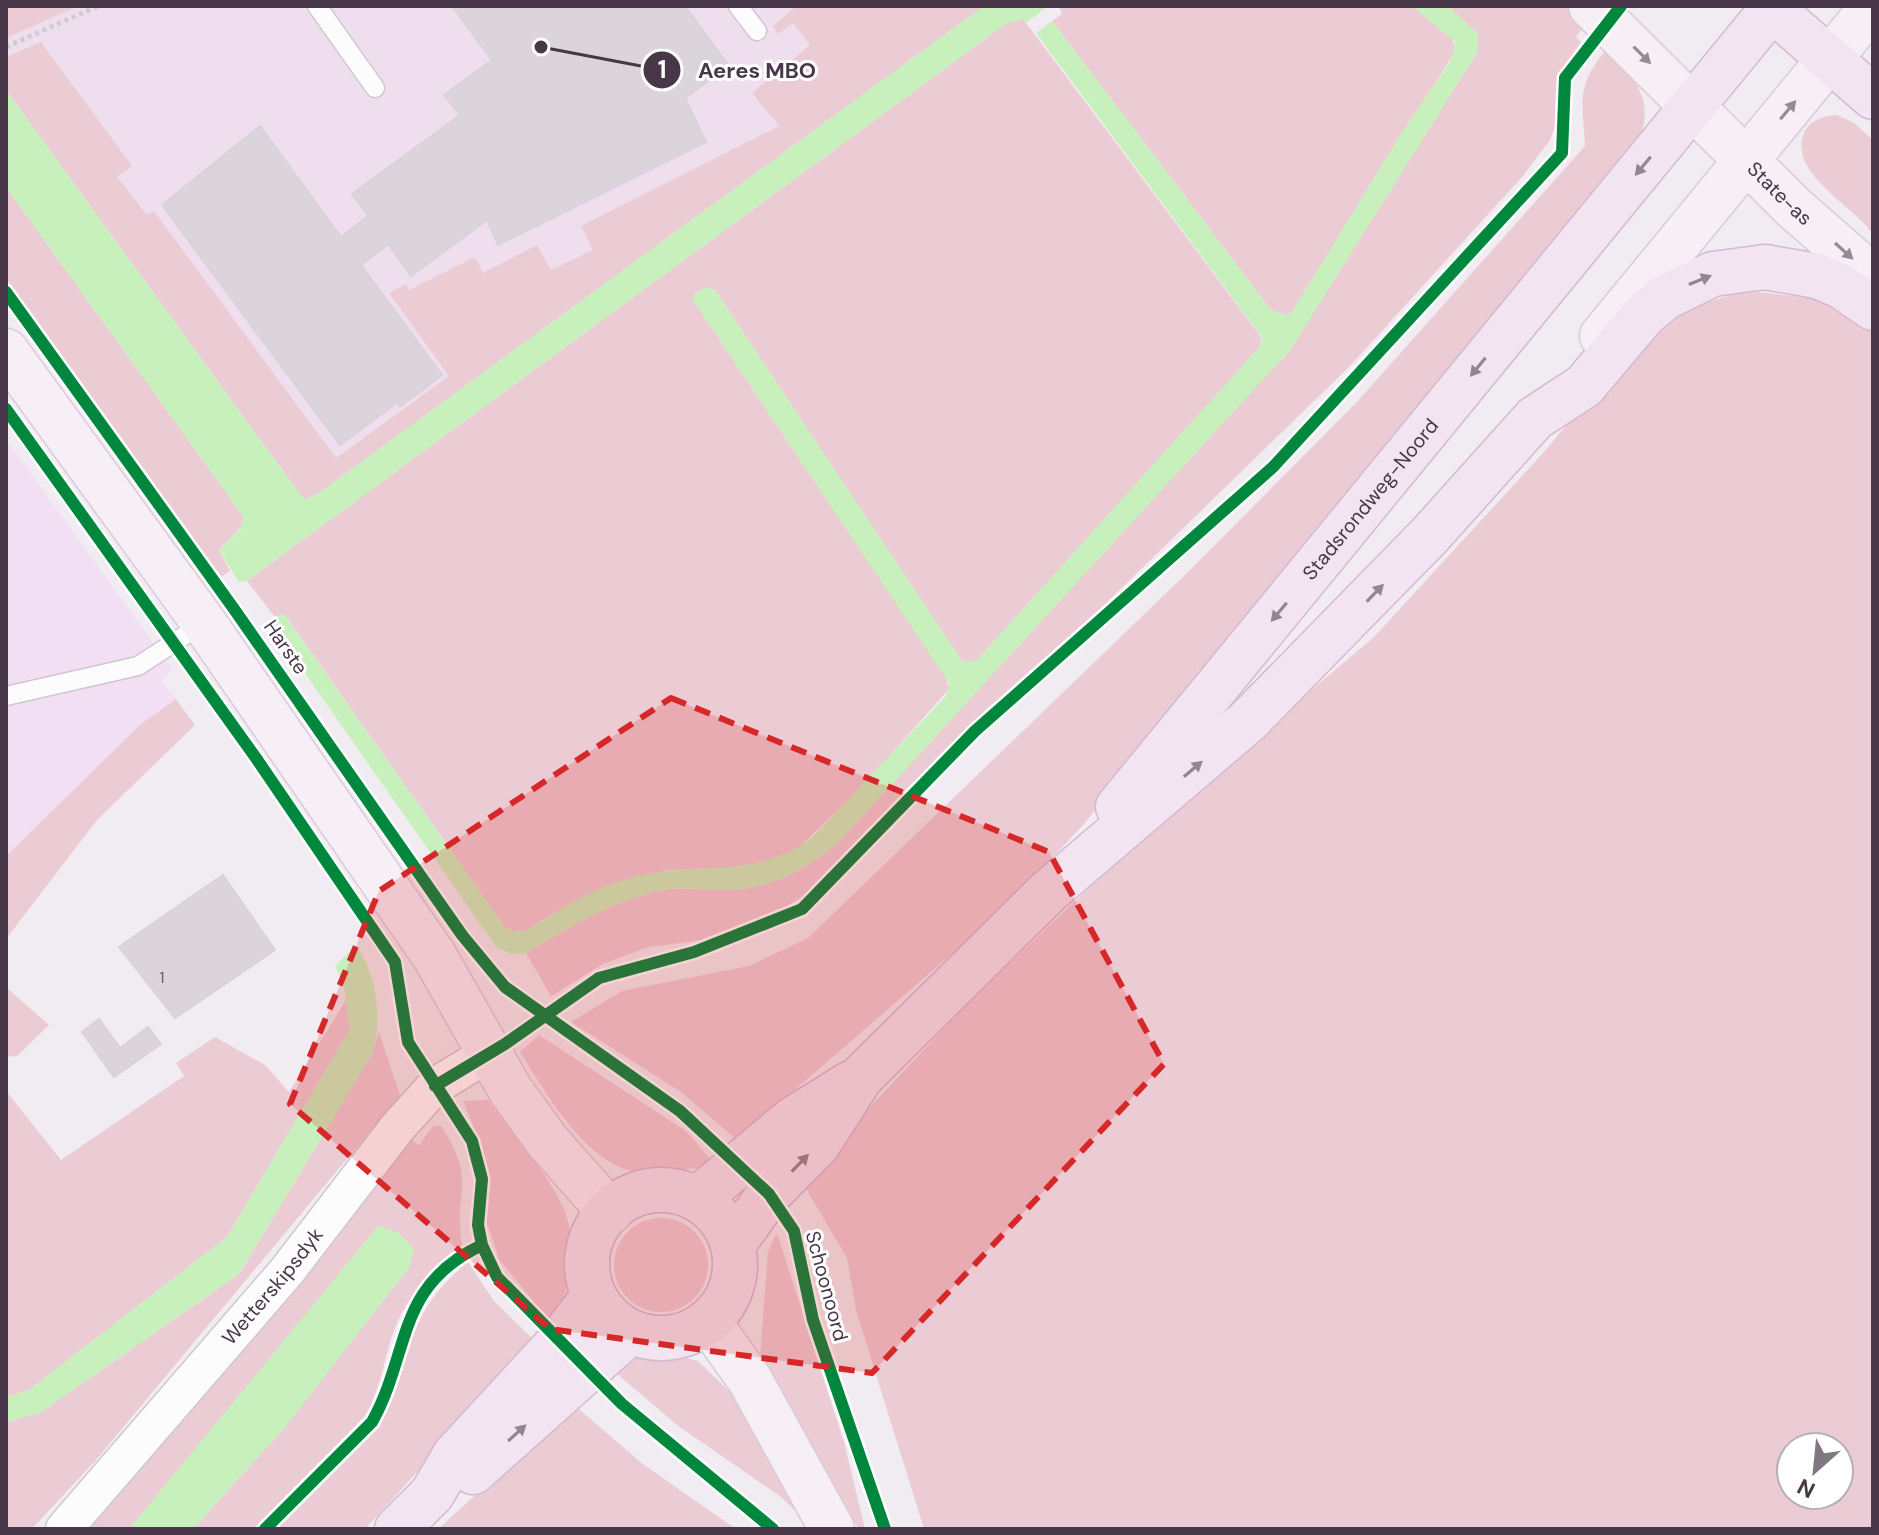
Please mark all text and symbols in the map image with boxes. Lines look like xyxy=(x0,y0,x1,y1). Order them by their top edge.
one-way arrow xyxy=(1632,46,1651,64)
callout: Aeres MBO xyxy=(642,47,832,93)
text: 1 xyxy=(658,54,666,85)
text: Aeres MBO xyxy=(698,56,816,85)
one-way arrow xyxy=(1779,100,1796,120)
one-way arrow xyxy=(1635,156,1652,176)
street label: State-as xyxy=(1742,156,1818,231)
one-way arrow xyxy=(1834,242,1853,260)
one-way arrow xyxy=(1688,273,1712,286)
one-way arrow xyxy=(1471,357,1487,377)
street label: Stadsrondweg-Noord xyxy=(1296,413,1444,585)
one-way arrow xyxy=(1365,584,1384,603)
one-way arrow xyxy=(1271,602,1288,622)
street label: Harste xyxy=(258,615,314,679)
one-way arrow xyxy=(1182,761,1202,778)
house number: 1 xyxy=(160,967,165,988)
one-way arrow xyxy=(790,1154,809,1173)
street label: Wetterskipsdyk xyxy=(216,1222,329,1350)
street label: Schoonoord xyxy=(800,1228,854,1344)
one-way arrow xyxy=(508,1424,527,1442)
north arrow xyxy=(1775,1431,1855,1511)
text: N xyxy=(1792,1472,1820,1505)

